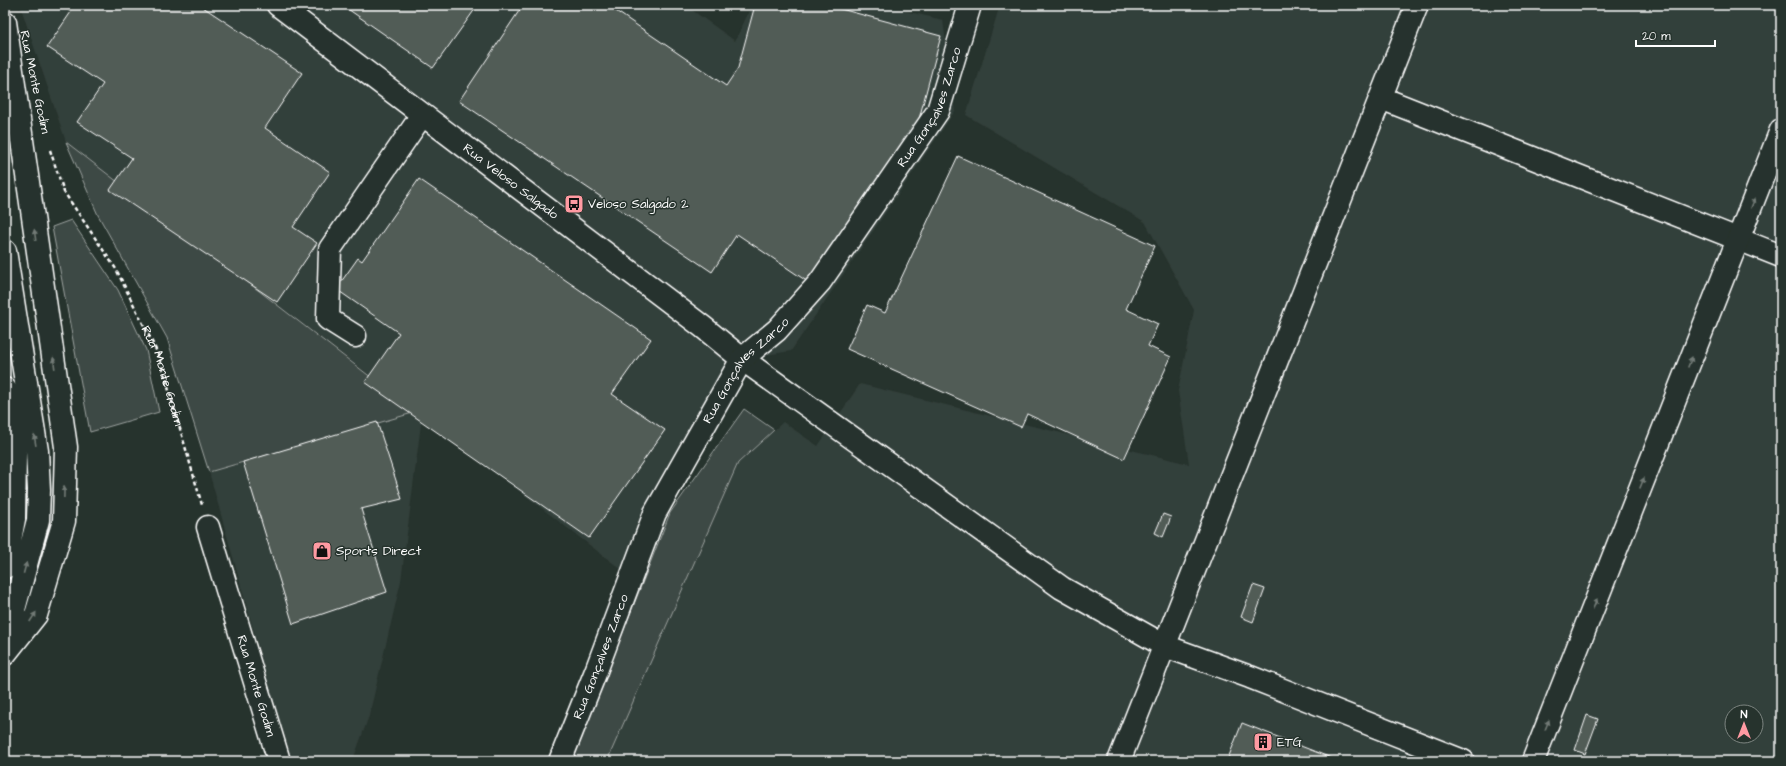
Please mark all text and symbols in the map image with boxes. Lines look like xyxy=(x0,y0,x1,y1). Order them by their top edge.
scale bar xyxy=(1636,22,1715,48)
text: 20 m xyxy=(1642,28,1671,45)
street label: Rua Monte Godim xyxy=(15,29,55,136)
street label: Rua Gonçalves Zarco xyxy=(893,44,966,171)
street label: Rua Veloso Salgado xyxy=(459,139,563,224)
bus stop icon: Veloso Salgado 2 xyxy=(563,193,585,215)
place label: Veloso Salgado 2 xyxy=(588,195,689,214)
one-way arrow xyxy=(1750,196,1756,208)
one-way arrow xyxy=(32,229,38,241)
street label: Rua Gonçalves Zarco xyxy=(698,313,794,427)
street label: Rua Monte Godim xyxy=(136,323,188,429)
one-way arrow xyxy=(1688,355,1694,367)
one-way arrow xyxy=(51,357,57,369)
one-way arrow xyxy=(32,434,38,446)
one-way arrow xyxy=(1640,476,1646,488)
one-way arrow xyxy=(61,486,68,498)
shop icon: Sports Direct xyxy=(311,540,333,562)
place label: Sports Direct xyxy=(336,542,422,560)
one-way arrow xyxy=(22,562,28,574)
street label: Rua Gonçalves Zarco xyxy=(569,591,633,722)
one-way arrow xyxy=(1592,597,1598,609)
one-way arrow xyxy=(30,612,37,623)
street label: Rua Monte Godim xyxy=(232,633,280,740)
north arrow xyxy=(1724,704,1764,744)
text: N xyxy=(1741,707,1748,722)
one-way arrow xyxy=(1544,718,1550,730)
building icon: ETG xyxy=(1252,731,1274,753)
place label: ETG xyxy=(1277,733,1302,751)

